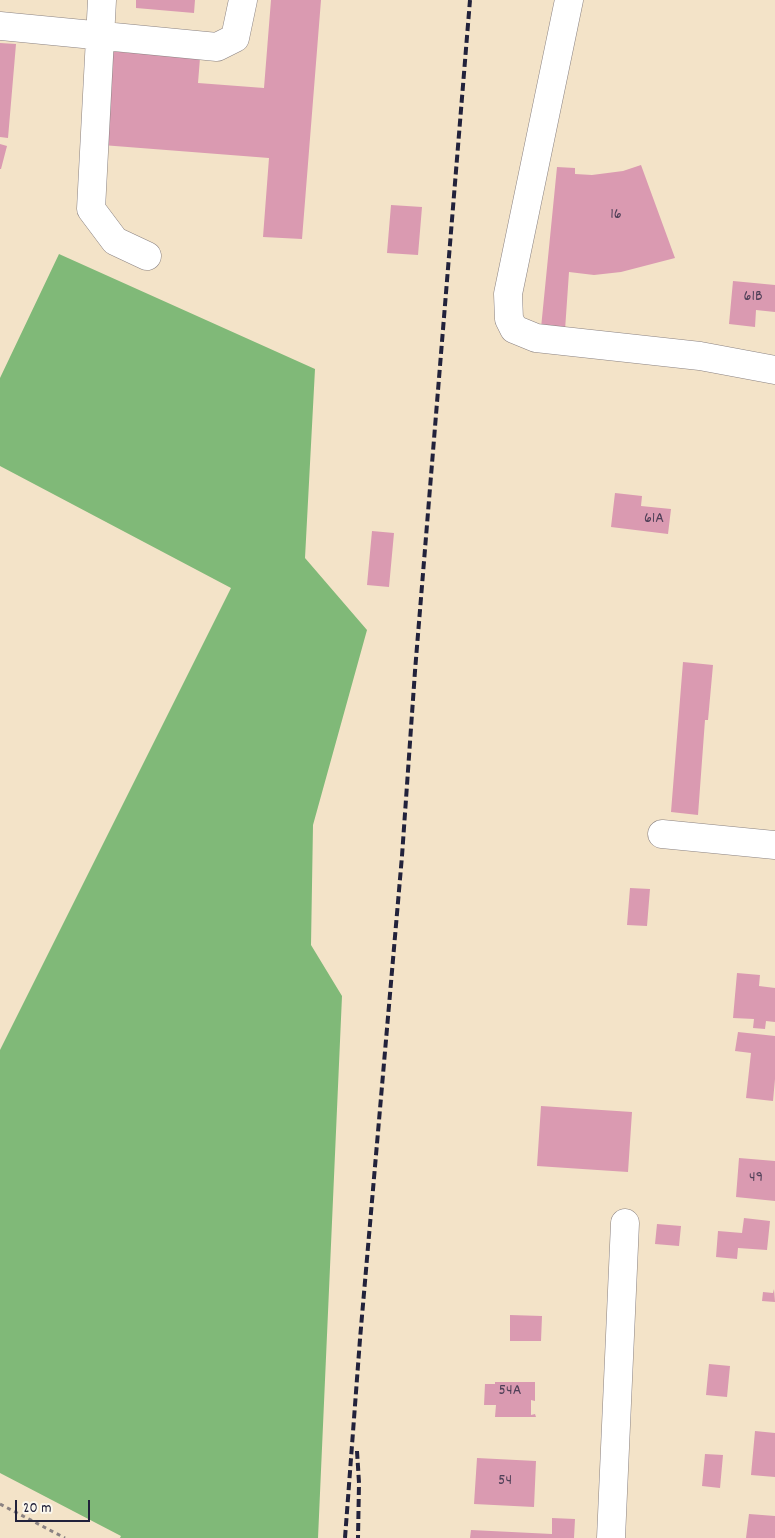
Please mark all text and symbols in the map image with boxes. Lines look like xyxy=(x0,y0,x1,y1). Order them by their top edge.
house number: 16 xyxy=(610,206,622,226)
house number: 61B xyxy=(744,288,762,308)
house number: 61A xyxy=(644,510,664,530)
house number: 49 xyxy=(749,1169,763,1189)
house number: 54A xyxy=(499,1382,521,1402)
house number: 54 xyxy=(498,1472,512,1492)
scale bar xyxy=(18,1490,92,1522)
text: 20 m xyxy=(23,1498,51,1520)

